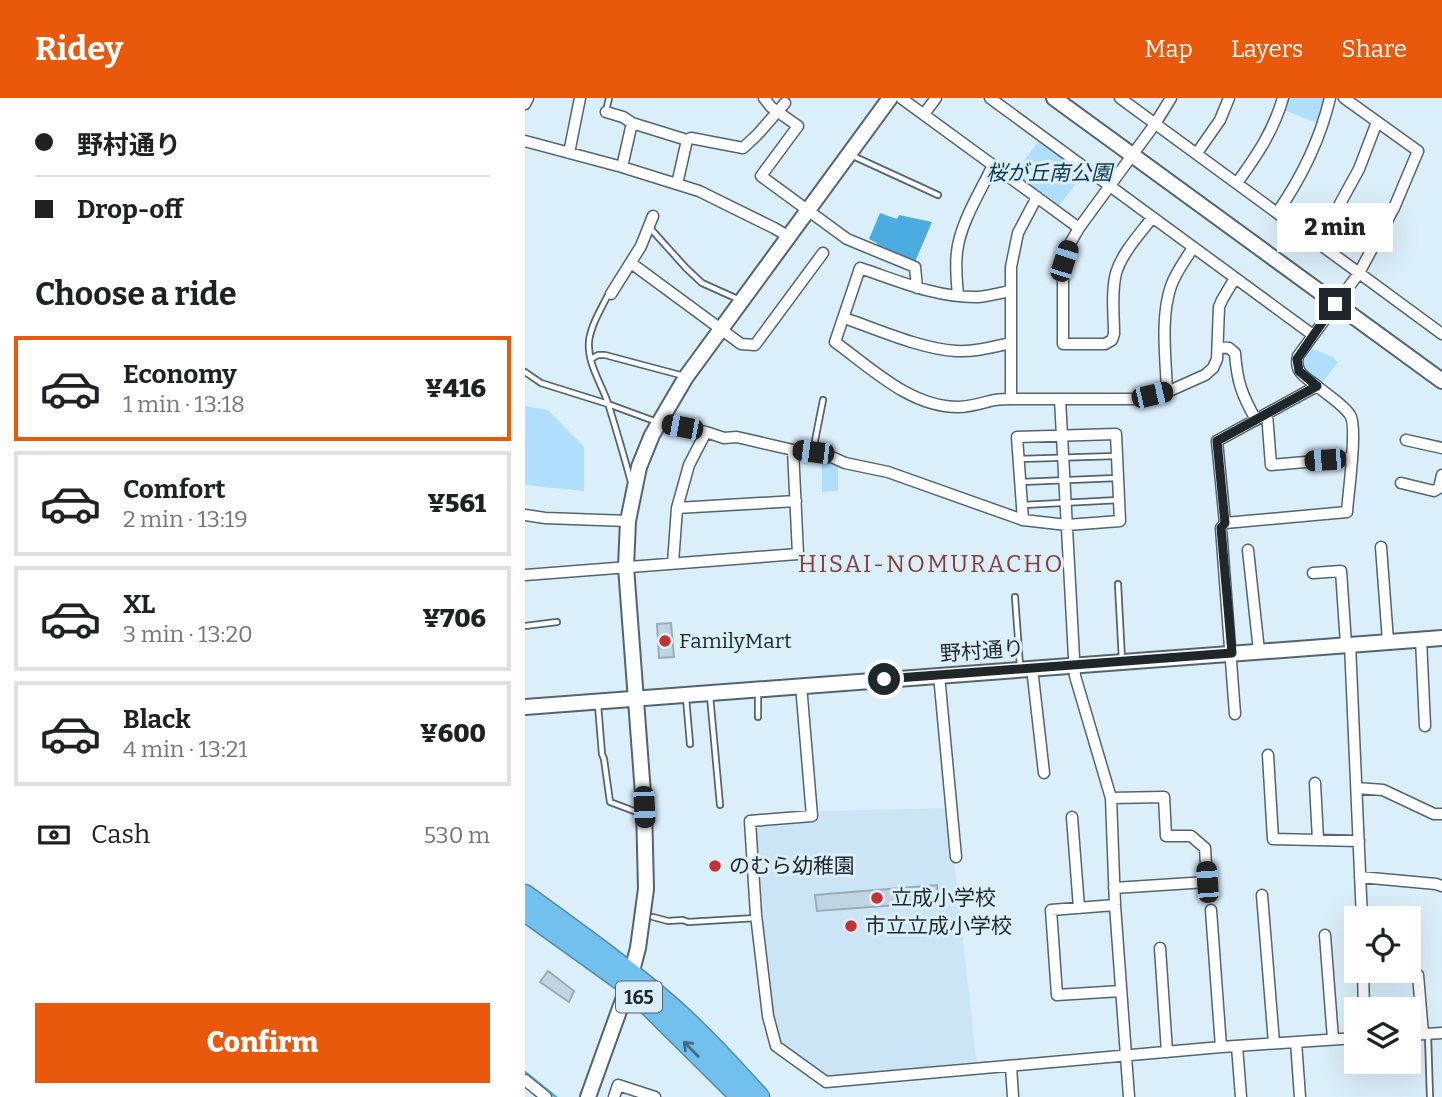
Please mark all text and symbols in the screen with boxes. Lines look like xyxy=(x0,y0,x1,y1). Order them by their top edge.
text: Ridey xyxy=(35,29,123,69)
text: Map xyxy=(1145,35,1193,63)
text: Layers xyxy=(1231,35,1303,63)
text: Share xyxy=(1341,35,1407,63)
text: 野村通り xyxy=(77,130,181,161)
park label: 桜が丘南公園 xyxy=(986,160,1115,186)
text: Drop-off xyxy=(77,194,183,225)
callout: 2 min xyxy=(1277,202,1393,252)
text: 2 min xyxy=(1304,213,1366,241)
car xyxy=(1048,238,1081,284)
text: Choose a ride xyxy=(35,275,236,313)
route end xyxy=(1319,288,1351,320)
icon: car xyxy=(39,357,102,420)
text: Economy xyxy=(123,359,237,390)
text: ¥416 xyxy=(425,373,486,404)
car xyxy=(1130,380,1175,410)
text: 1 min · 13:18 xyxy=(123,390,245,418)
car xyxy=(660,413,705,441)
car xyxy=(791,439,836,465)
car xyxy=(1304,448,1347,472)
icon: car xyxy=(39,472,102,535)
text: Comfort xyxy=(123,474,226,505)
text: ¥561 xyxy=(428,488,486,519)
text: 2 min · 13:19 xyxy=(123,505,248,533)
district label: HISAI-NOMURACHO xyxy=(798,550,1064,578)
icon: car xyxy=(39,587,102,650)
text: XL xyxy=(123,589,155,620)
text: ¥706 xyxy=(422,603,486,634)
text: 3 min · 13:20 xyxy=(123,620,253,648)
place label: FamilyMart xyxy=(679,628,792,654)
marker: FamilyMart xyxy=(657,633,673,649)
street label: 野村通り xyxy=(939,635,1025,667)
route start xyxy=(868,663,900,695)
icon: car xyxy=(39,702,102,765)
text: Black xyxy=(123,704,191,735)
text: ¥600 xyxy=(420,718,486,749)
text: 4 min · 13:21 xyxy=(123,735,248,763)
car xyxy=(633,785,656,829)
icon: cash xyxy=(35,816,73,854)
text: Cash xyxy=(91,819,150,850)
text: 530 m xyxy=(424,821,490,849)
place label: のむら幼稚園 xyxy=(729,853,855,879)
marker: のむら幼稚園 xyxy=(707,858,723,874)
car xyxy=(1196,860,1219,904)
place label: 立成小学校 xyxy=(891,885,996,911)
marker: 立成小学校 xyxy=(869,890,885,906)
map controls xyxy=(1344,906,1421,1074)
button: locate xyxy=(1344,906,1421,983)
place label: 市立立成小学校 xyxy=(865,913,1012,939)
marker: 市立立成小学校 xyxy=(843,918,859,934)
road number: 165 xyxy=(616,982,662,1012)
button: layers xyxy=(1344,997,1421,1074)
button: Confirm xyxy=(35,1003,490,1083)
one-way arrow xyxy=(683,1040,700,1057)

